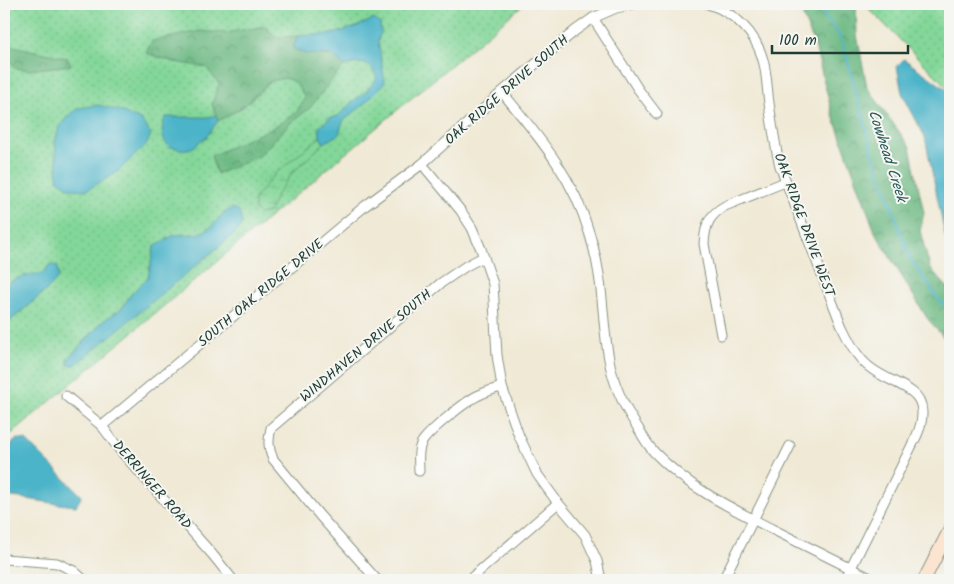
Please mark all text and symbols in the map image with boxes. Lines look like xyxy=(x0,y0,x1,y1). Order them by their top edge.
scale bar xyxy=(772,22,908,54)
text: 100 m xyxy=(779,29,817,53)
street label: OAK RIDGE DRIVE SOUTH xyxy=(440,30,574,150)
water label: Cowhead Creek xyxy=(861,107,914,207)
street label: OAK RIDGE DRIVE WEST xyxy=(768,150,841,301)
street label: SOUTH OAK RIDGE DRIVE xyxy=(193,233,330,353)
street label: WINDHAVEN DRIVE SOUTH xyxy=(295,284,437,408)
street label: DERRINGER ROAD xyxy=(107,435,197,535)

